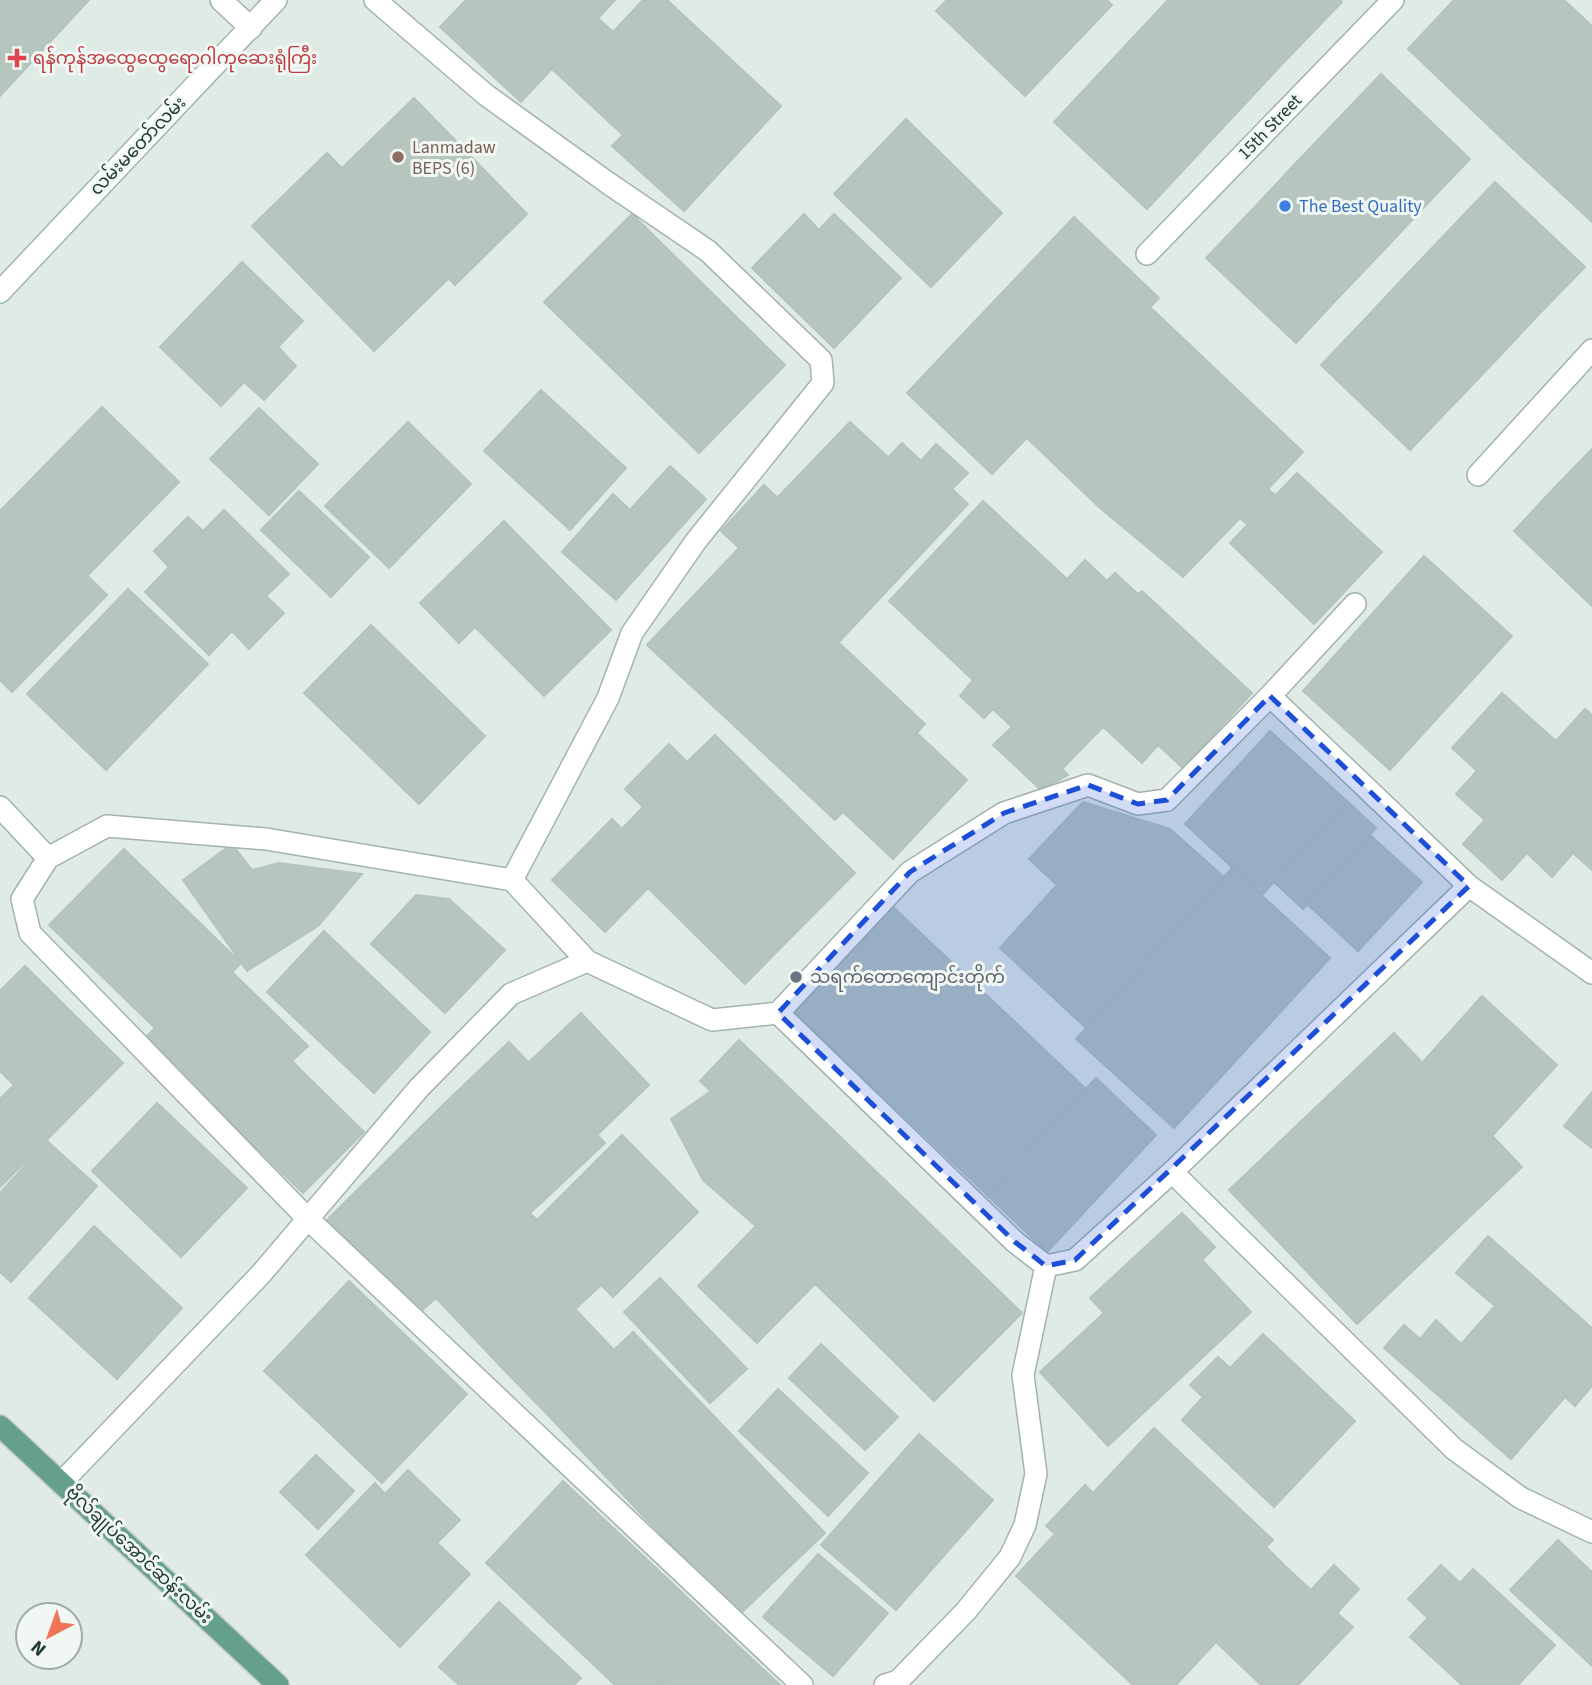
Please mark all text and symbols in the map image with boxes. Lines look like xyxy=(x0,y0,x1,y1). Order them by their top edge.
place label: ရန်ကုန်အထွေထွေရောဂါကုဆေးရုံကြီး xyxy=(33,44,317,73)
marker: ရန်ကုန်အထွေထွေရောဂါကုဆေးရုံကြီး xyxy=(7,48,27,68)
street label: 15th Street xyxy=(1232,89,1308,165)
street label: လမ်းမတော်လမ်း xyxy=(83,90,192,201)
place label: Lanmadaw BEPS (6) xyxy=(412,135,496,181)
marker: Lanmadaw BEPS (6) xyxy=(390,149,406,165)
place label: The Best Quality xyxy=(1299,194,1422,219)
marker: The Best Quality xyxy=(1277,198,1293,214)
place label: သရက်တောကျောင်းတိုက် xyxy=(810,963,1005,992)
marker: သရက်တောကျောင်းတိုက် xyxy=(788,969,804,985)
street label: ဗိုလ်ချုပ်အောင်ဆန်းလမ်း xyxy=(59,1479,219,1631)
north arrow xyxy=(14,1601,84,1671)
text: N xyxy=(25,1633,52,1662)

